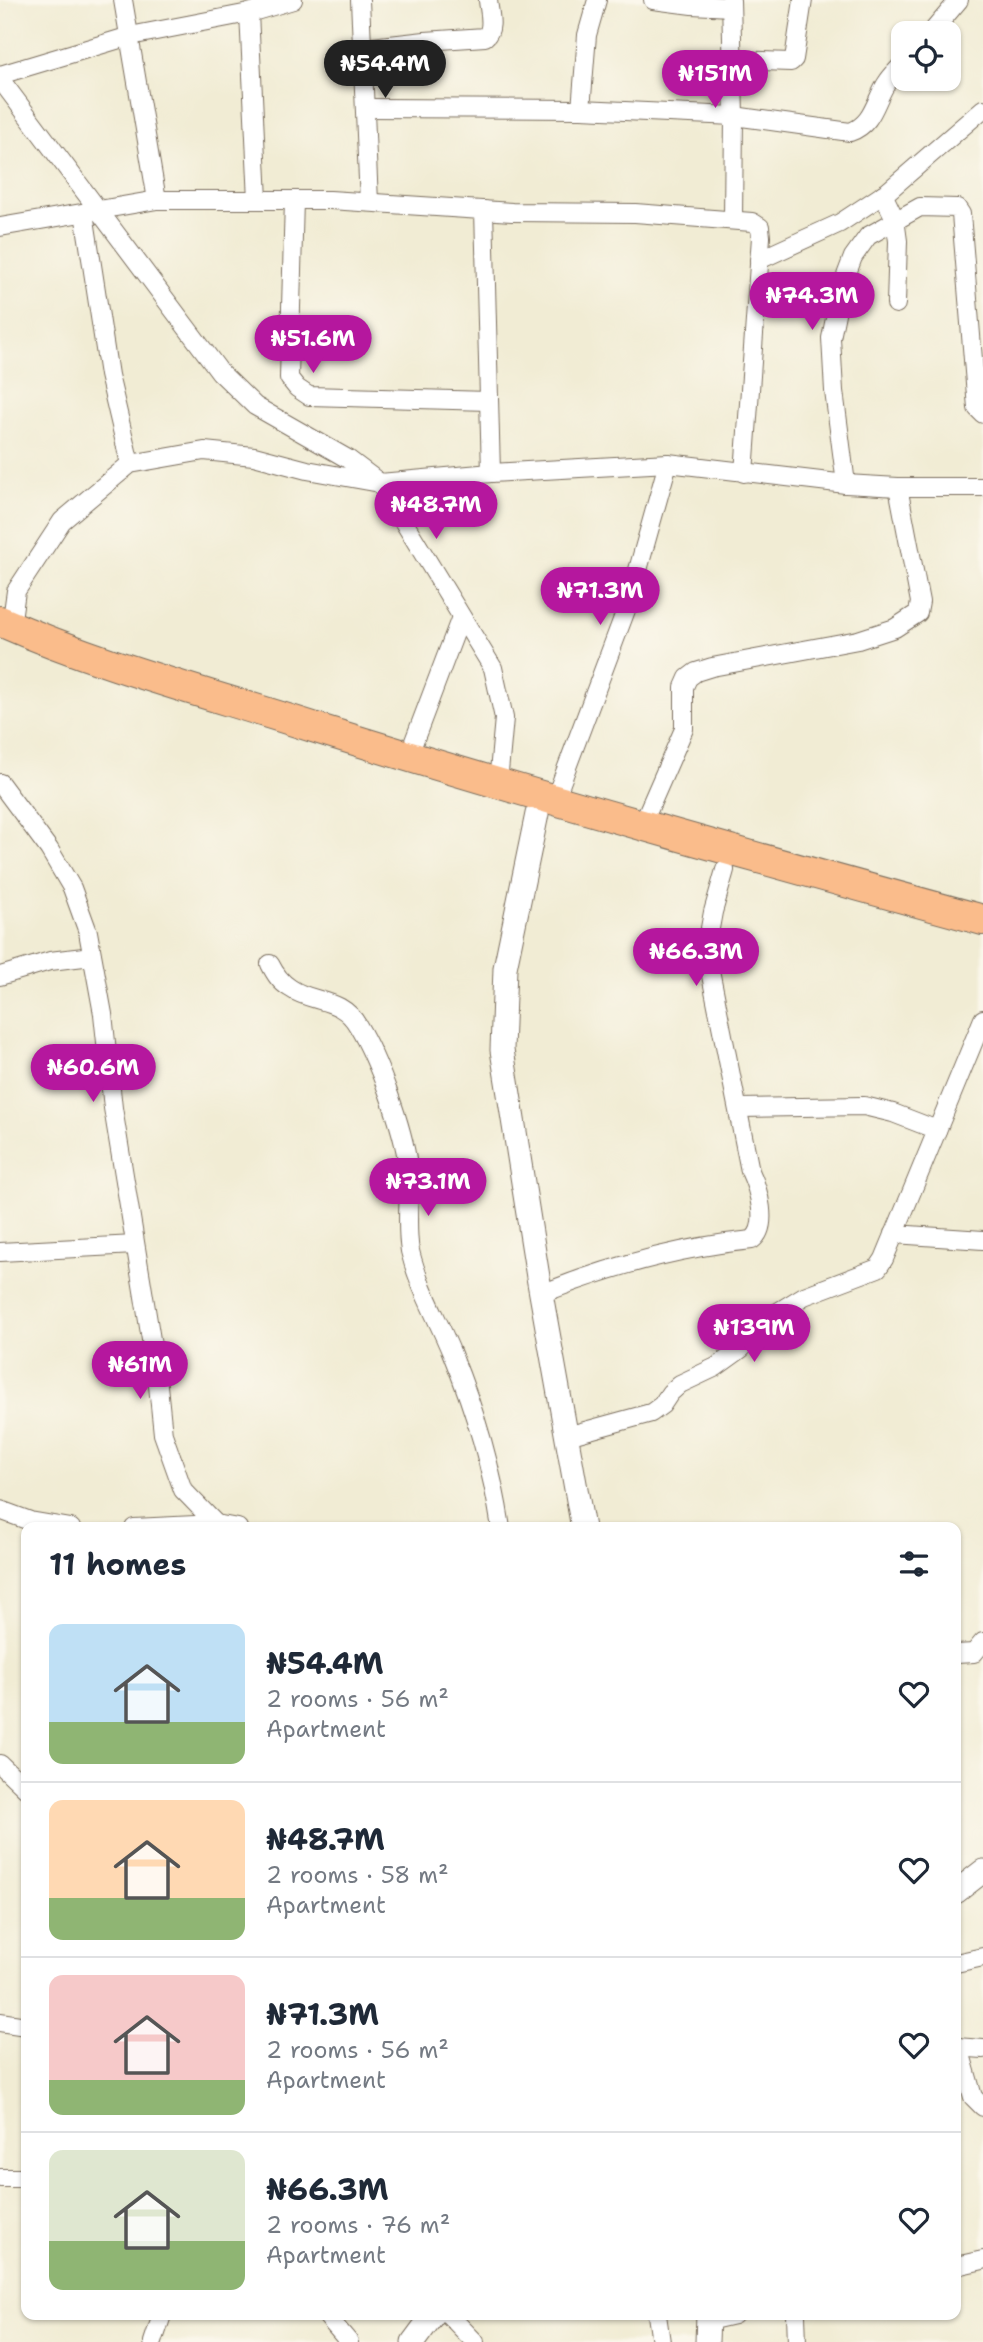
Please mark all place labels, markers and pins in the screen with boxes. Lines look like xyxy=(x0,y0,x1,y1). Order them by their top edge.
pin: ₦54.4M xyxy=(328,41,442,100)
pin: ₦151M xyxy=(666,50,764,110)
pin: ₦74.3M xyxy=(755,272,869,332)
pin: ₦51.6M xyxy=(256,316,370,375)
pin: ₦48.7M xyxy=(379,482,493,541)
pin: ₦71.3M xyxy=(543,568,657,627)
pin: ₦66.3M xyxy=(639,928,753,988)
pin: ₦60.6M xyxy=(36,1044,150,1104)
pin: ₦73.1M xyxy=(371,1158,485,1218)
pin: ₦139M xyxy=(705,1304,803,1364)
pin: ₦61M xyxy=(99,1342,181,1401)

